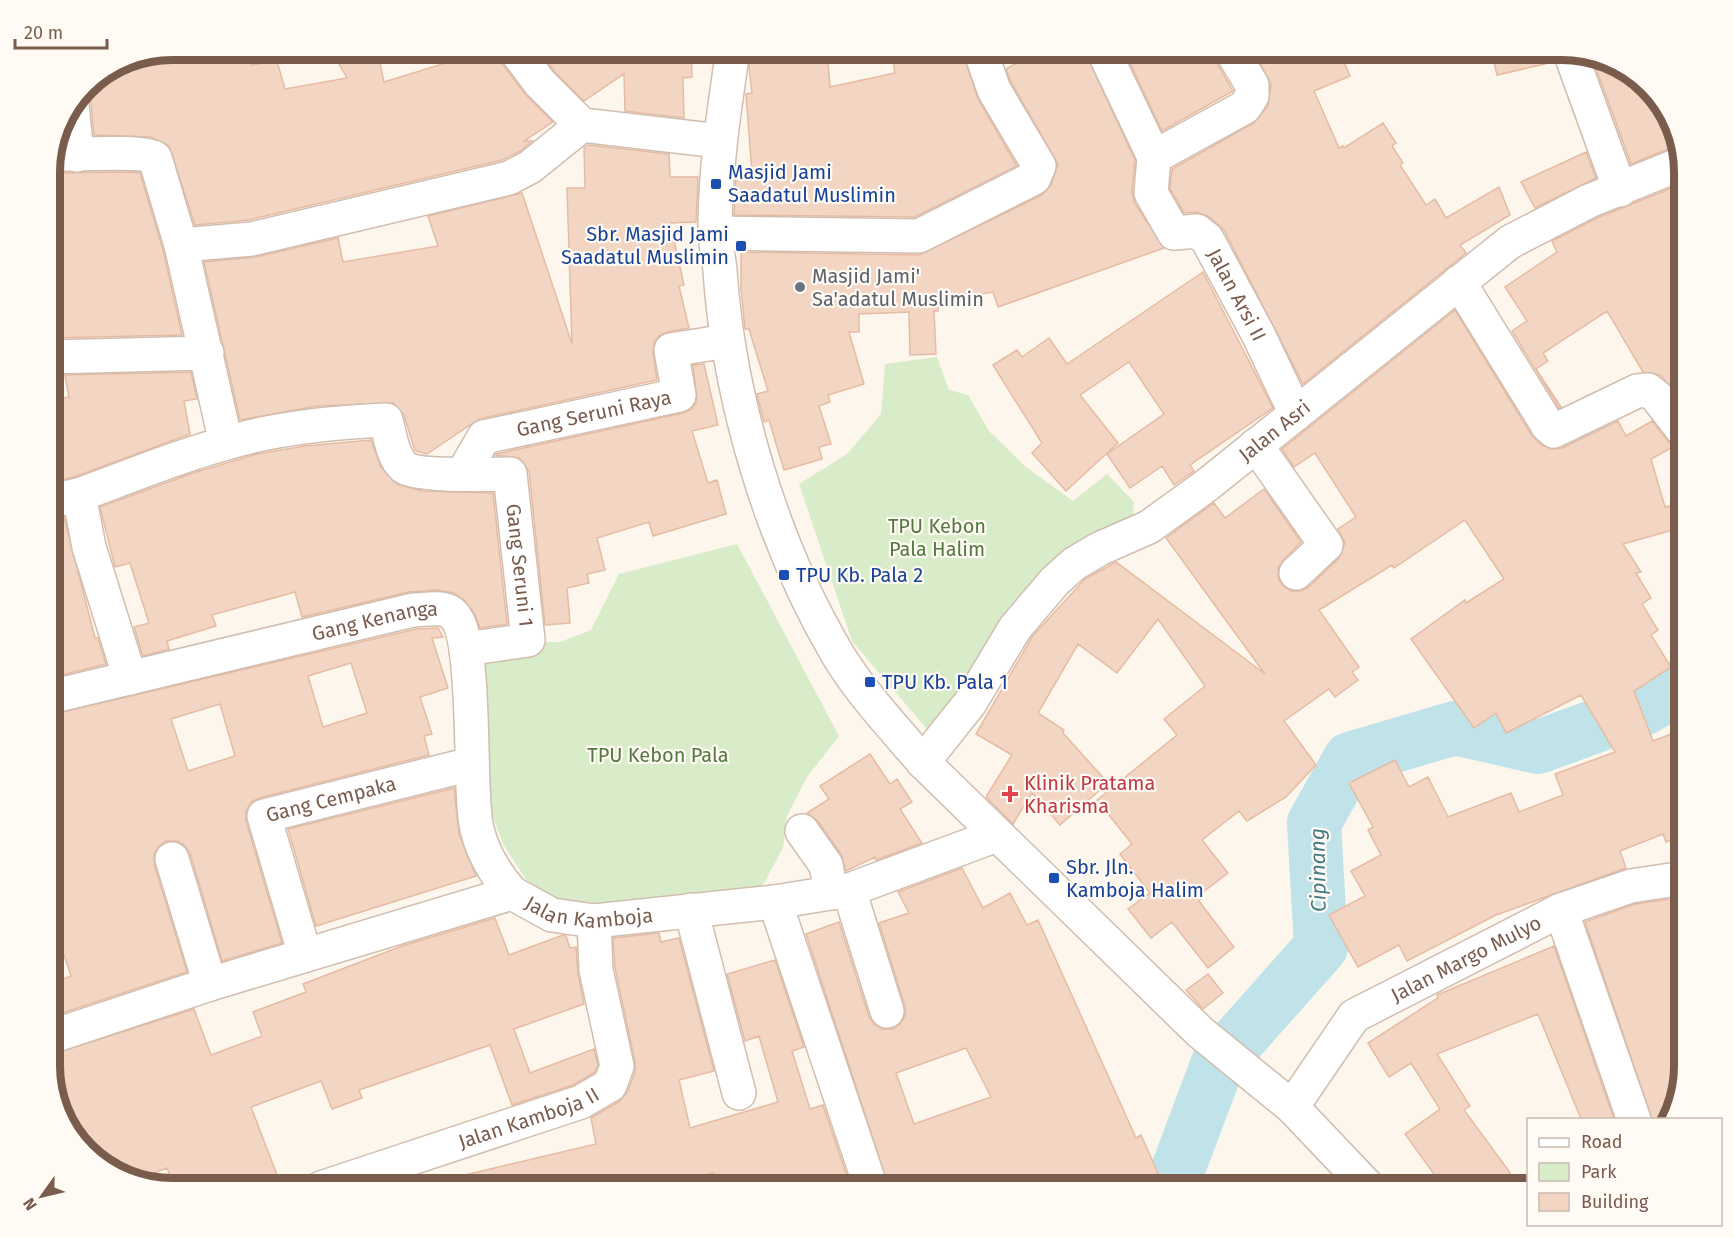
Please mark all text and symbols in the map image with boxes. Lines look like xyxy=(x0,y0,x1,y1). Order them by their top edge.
scale bar xyxy=(15,12,106,50)
text: 20 m xyxy=(24,22,63,44)
place label: Masjid Jami Saadatul Muslimin xyxy=(728,160,896,207)
marker: Masjid Jami Saadatul Muslimin xyxy=(709,177,723,191)
place label: Sbr. Masjid Jami Saadatul Muslimin xyxy=(561,222,729,269)
marker: Sbr. Masjid Jami Saadatul Muslimin xyxy=(734,239,748,253)
street label: Jalan Arsi II xyxy=(1202,244,1271,345)
place label: Masjid Jami' Sa'adatul Muslimin xyxy=(812,264,984,311)
marker: Masjid Jami' Sa'adatul Muslimin xyxy=(793,280,807,294)
street label: Gang Seruni Raya xyxy=(514,385,673,442)
street label: Jalan Asri xyxy=(1234,395,1315,467)
street label: Gang Seruni 1 xyxy=(501,503,538,628)
park label: TPU Kebon Pala Halim xyxy=(888,514,986,561)
place label: TPU Kb. Pala 2 xyxy=(796,563,923,587)
marker: TPU Kb. Pala 2 xyxy=(777,568,791,582)
street label: Gang Kenanga xyxy=(309,597,438,646)
place label: TPU Kb. Pala 1 xyxy=(882,670,1008,694)
marker: TPU Kb. Pala 1 xyxy=(863,675,877,689)
park label: TPU Kebon Pala xyxy=(587,743,729,767)
street label: Gang Cempaka xyxy=(263,771,399,827)
place label: Klinik Pratama Kharisma xyxy=(1024,771,1155,818)
marker: Klinik Pratama Kharisma xyxy=(1001,785,1019,803)
water label: Cipinang xyxy=(1304,828,1332,912)
place label: Sbr. Jln. Kamboja Halim xyxy=(1066,855,1204,902)
marker: Sbr. Jln. Kamboja Halim xyxy=(1047,871,1061,885)
street label: Jalan Kamboja xyxy=(521,891,654,933)
street label: Jalan Margo Mulyo xyxy=(1387,910,1545,1007)
street label: Jalan Kamboja II xyxy=(455,1082,603,1154)
legend xyxy=(1527,1118,1722,1226)
text: Road xyxy=(1581,1131,1623,1153)
text: Park xyxy=(1581,1161,1617,1183)
north arrow xyxy=(12,1166,72,1226)
text: Building xyxy=(1581,1191,1649,1213)
text: N xyxy=(19,1194,41,1214)

